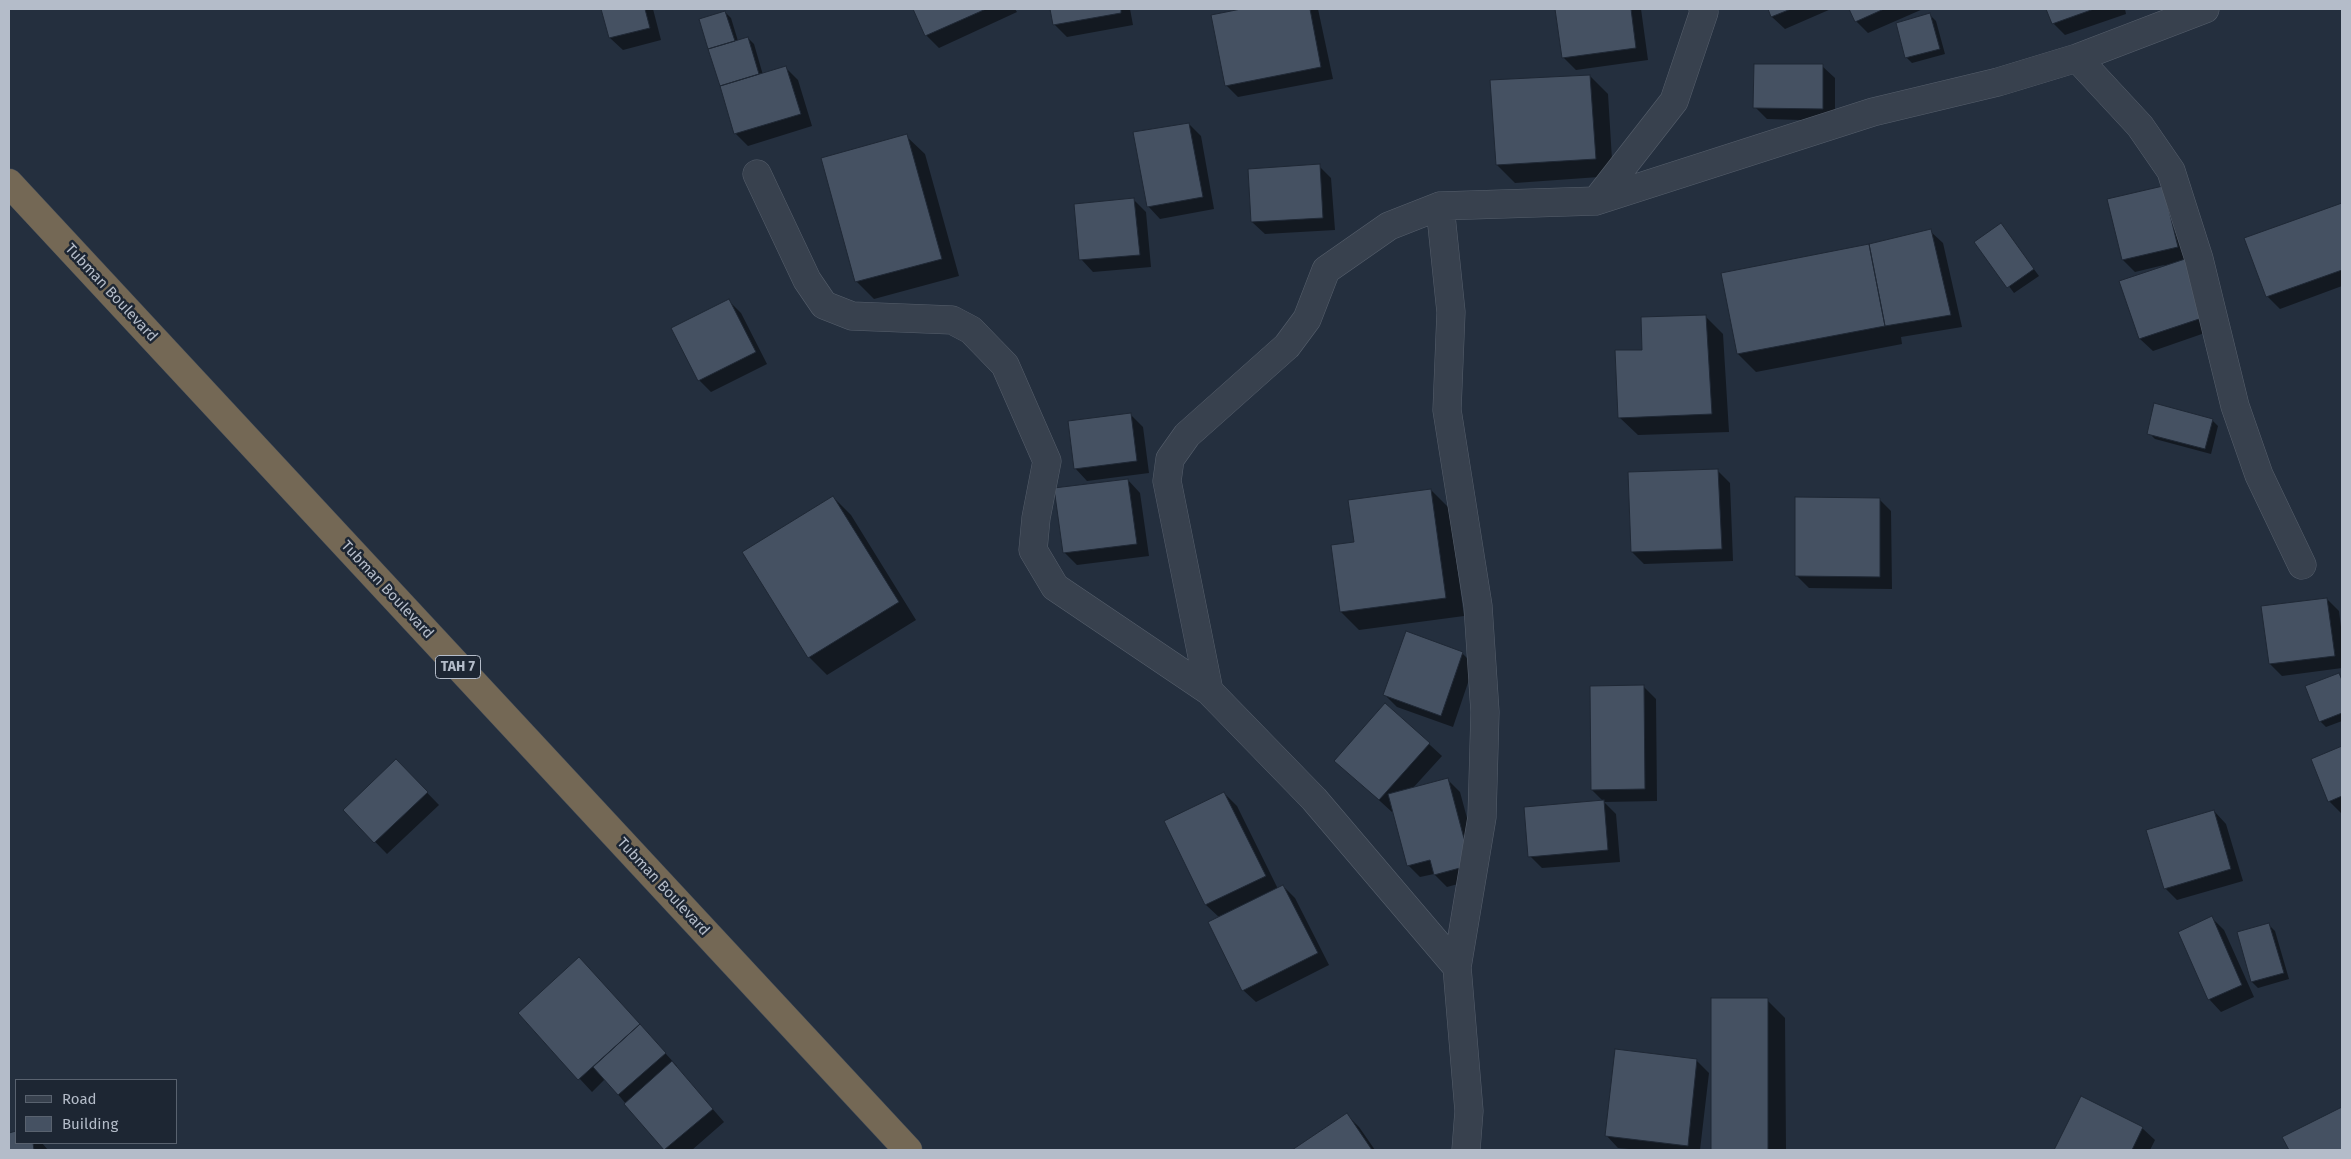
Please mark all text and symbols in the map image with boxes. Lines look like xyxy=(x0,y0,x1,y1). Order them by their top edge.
street label: Tubman Boulevard xyxy=(61,240,161,346)
street label: Tubman Boulevard xyxy=(337,537,437,643)
road number: TAH 7 xyxy=(436,656,480,679)
street label: Tubman Boulevard xyxy=(613,834,713,940)
legend xyxy=(15,1079,178,1144)
text: Road xyxy=(62,1090,97,1108)
text: Building xyxy=(62,1115,118,1133)

